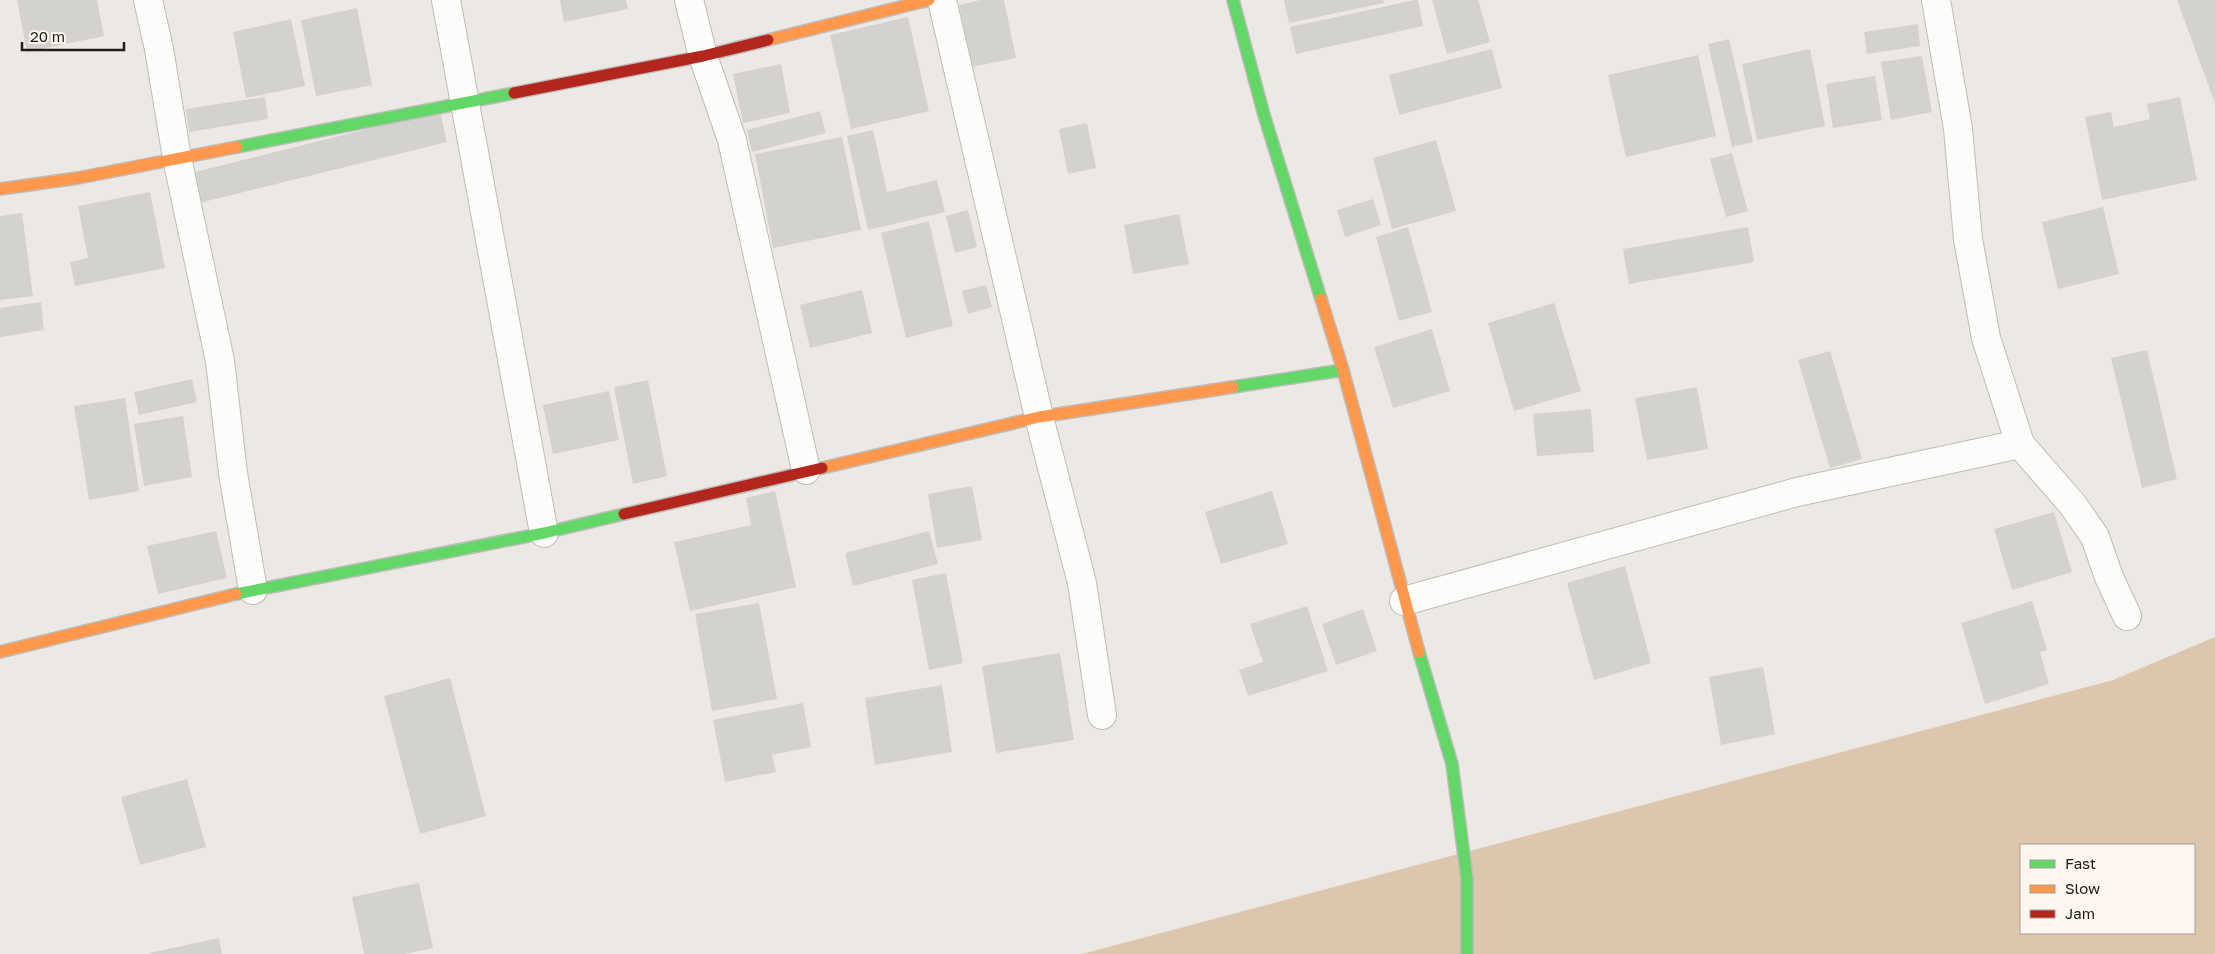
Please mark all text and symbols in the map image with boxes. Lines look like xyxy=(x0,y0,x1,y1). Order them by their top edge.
scale bar xyxy=(22,20,125,52)
text: 20 m xyxy=(30,27,65,45)
legend xyxy=(2020,844,2195,934)
text: Fast xyxy=(2065,854,2096,872)
text: Slow xyxy=(2065,879,2100,897)
text: Jam xyxy=(2065,904,2095,922)

